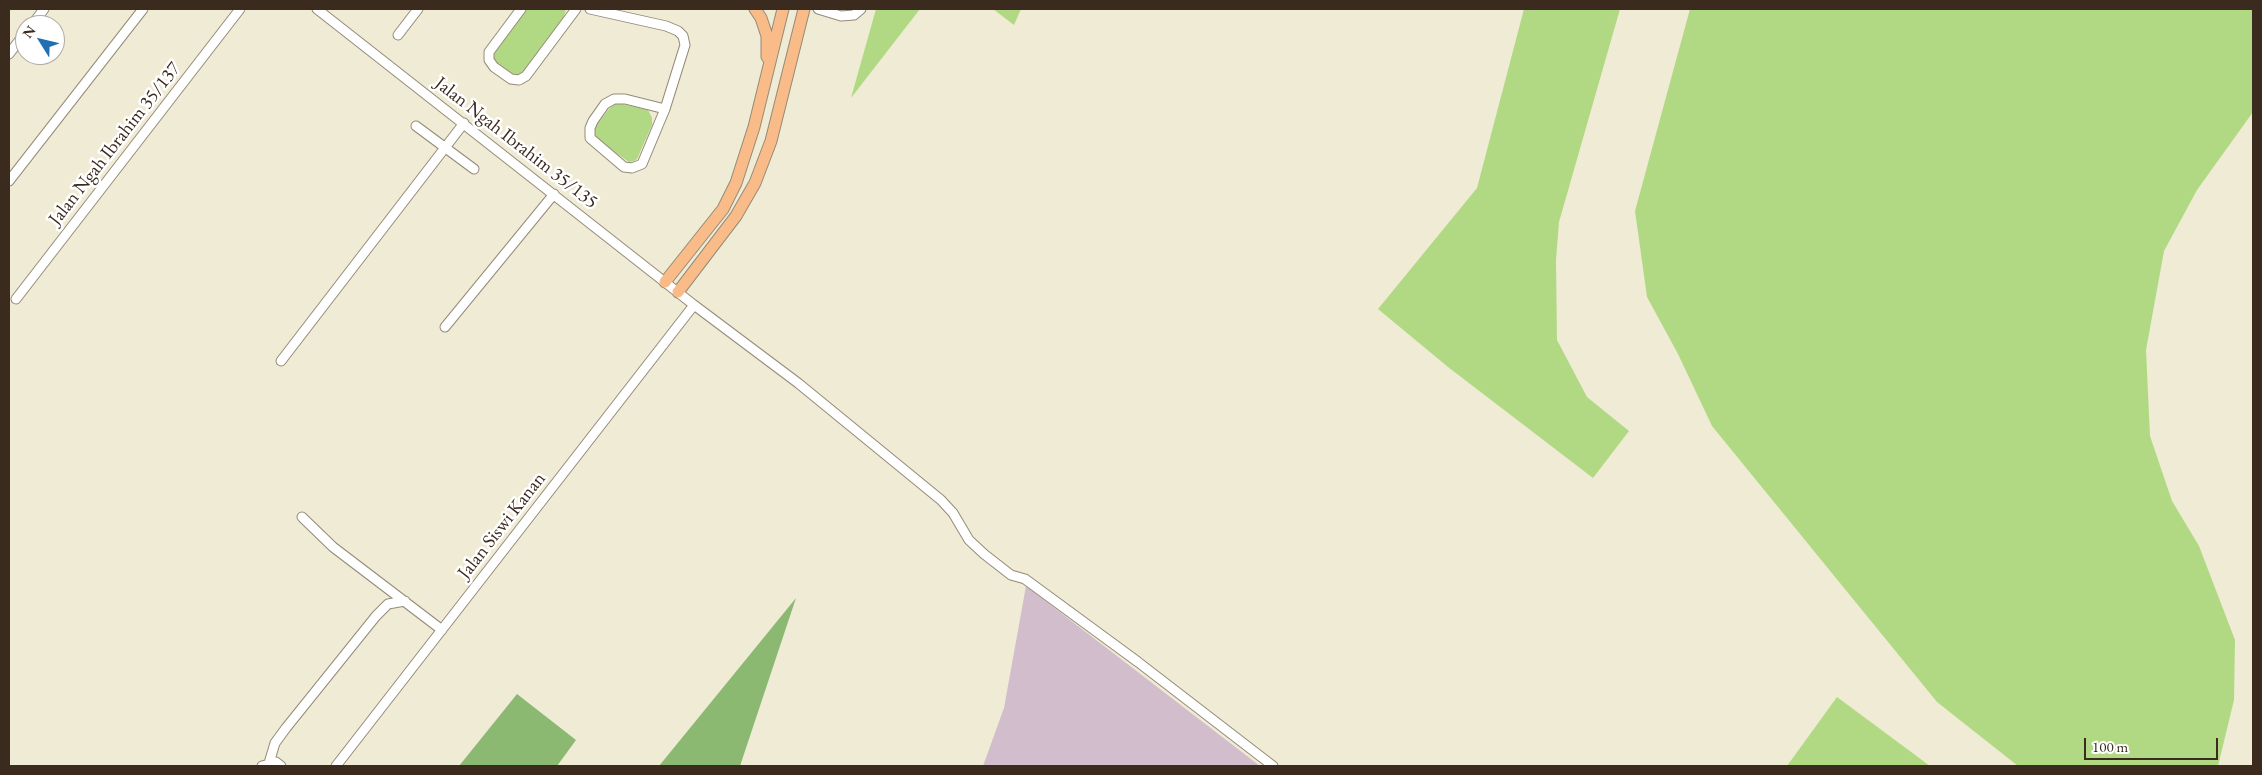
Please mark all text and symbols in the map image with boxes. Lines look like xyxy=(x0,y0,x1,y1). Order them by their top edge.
north arrow xyxy=(15,15,65,65)
text: N xyxy=(18,22,39,42)
street label: Jalan Ngah Ibrahim 35/137 xyxy=(44,58,186,230)
street label: Jalan Ngah Ibrahim 35/135 xyxy=(430,72,602,214)
street label: Jalan Siswi Kanan xyxy=(453,468,551,584)
scale bar xyxy=(2087,728,2221,760)
text: 100 m xyxy=(2092,737,2128,756)

